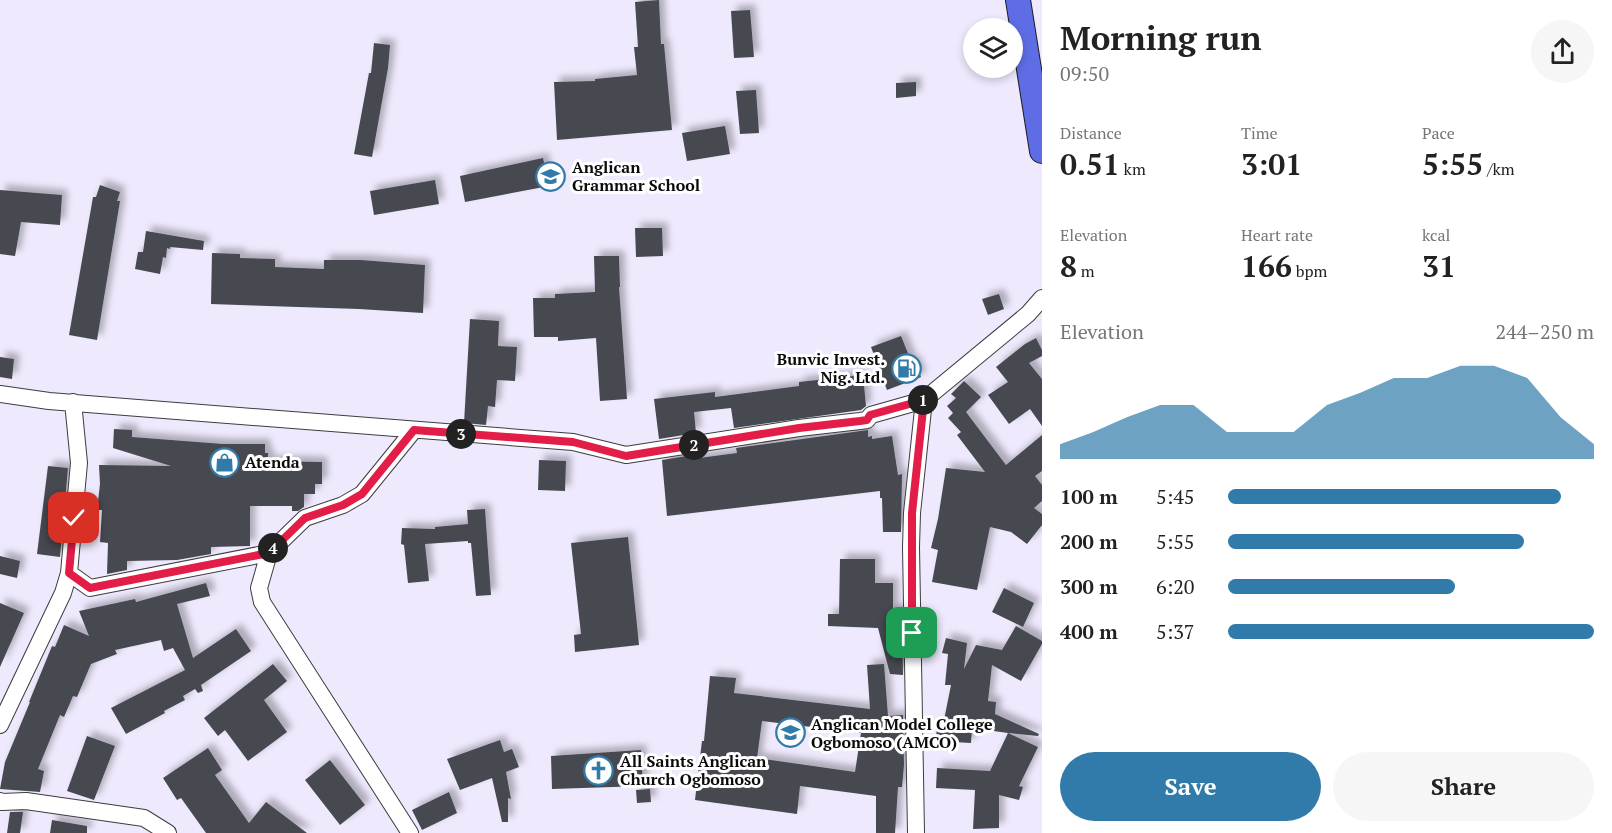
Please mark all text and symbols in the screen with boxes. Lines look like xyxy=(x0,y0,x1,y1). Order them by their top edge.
text: Morning run xyxy=(1060,16,1262,59)
map controls xyxy=(963,18,1023,78)
button: layers xyxy=(963,18,1023,78)
button: share xyxy=(1531,20,1594,83)
text: 09:50 xyxy=(1060,60,1109,87)
text: Distance xyxy=(1060,122,1122,144)
text: Time xyxy=(1241,122,1278,144)
text: Pace xyxy=(1422,122,1455,144)
text: 0.51 xyxy=(1060,144,1120,184)
text: 3:01 xyxy=(1241,144,1302,184)
text: 5:55 xyxy=(1422,144,1483,184)
place label: Anglican Grammar School xyxy=(572,156,700,196)
text: km xyxy=(1120,158,1146,180)
text: /km xyxy=(1483,158,1515,180)
school or university icon: Anglican Grammar School xyxy=(535,160,567,192)
text: Elevation xyxy=(1060,224,1127,246)
text: Heart rate xyxy=(1241,224,1313,246)
text: kcal xyxy=(1422,224,1450,246)
text: 8 xyxy=(1060,246,1077,286)
text: 166 xyxy=(1241,246,1292,286)
text: 31 xyxy=(1422,246,1456,286)
text: m xyxy=(1077,260,1095,282)
text: bpm xyxy=(1292,260,1327,282)
text: Elevation xyxy=(1060,318,1144,345)
text: 244–250 m xyxy=(1495,318,1594,345)
place label: Bunvic Invest. Nig. Ltd. xyxy=(777,348,885,388)
fuel station icon: Bunvic Invest. Nig. Ltd. xyxy=(890,352,922,384)
pin: 1 xyxy=(908,385,938,415)
text: 1 xyxy=(918,389,928,411)
pin: 3 xyxy=(446,419,476,449)
text: 3 xyxy=(456,423,466,445)
pin: 2 xyxy=(679,430,709,460)
text: 2 xyxy=(689,434,699,456)
shop icon: Atenda xyxy=(208,446,240,478)
place label: Atenda xyxy=(245,451,300,473)
text: 100 m xyxy=(1060,483,1118,510)
text: 5:45 xyxy=(1156,483,1195,510)
pin xyxy=(48,492,99,543)
icon: check xyxy=(57,501,90,534)
text: 200 m xyxy=(1060,528,1118,555)
text: 5:55 xyxy=(1156,528,1195,555)
pin: 4 xyxy=(258,533,288,563)
text: 4 xyxy=(268,537,278,559)
text: 300 m xyxy=(1060,573,1118,600)
text: 6:20 xyxy=(1156,573,1195,600)
pin xyxy=(886,607,937,658)
icon: arrive xyxy=(895,616,928,649)
text: 400 m xyxy=(1060,618,1118,645)
text: 5:37 xyxy=(1156,618,1195,645)
place label: Anglican Model College Ogbomoso (AMCO) xyxy=(811,713,993,753)
school or university icon: Anglican Model College Ogbomoso (AMCO) xyxy=(774,717,806,749)
place label: All Saints Anglican Church Ogbomoso xyxy=(620,750,767,790)
button: Save xyxy=(1060,752,1321,821)
button: Share xyxy=(1333,752,1594,821)
church icon: All Saints Anglican Church Ogbomoso xyxy=(583,754,615,786)

